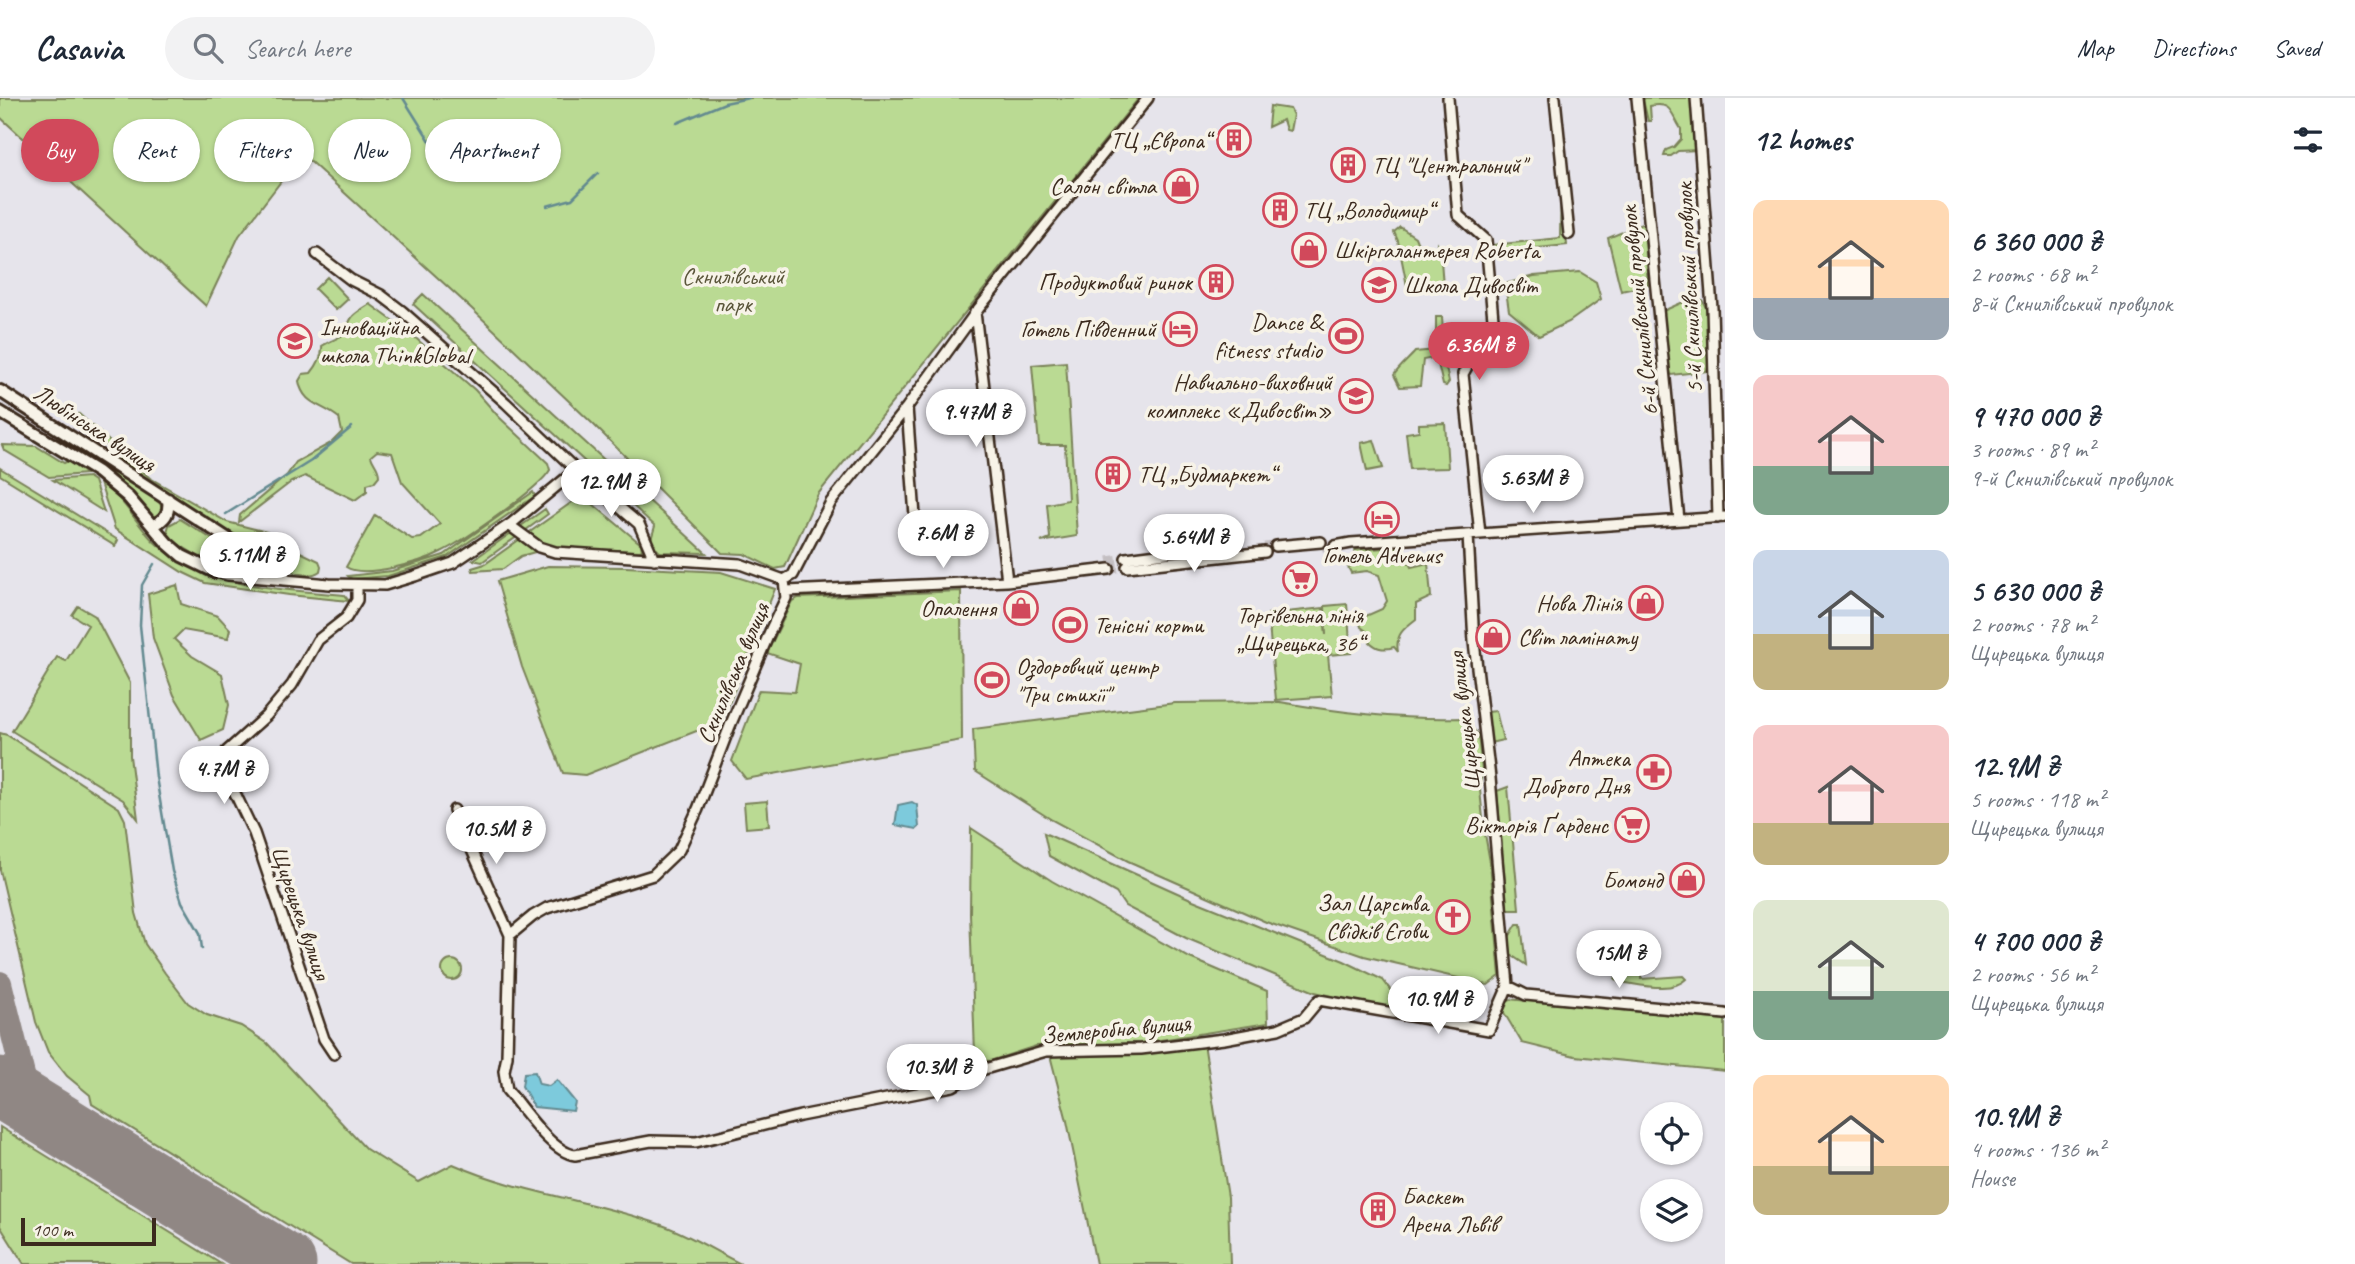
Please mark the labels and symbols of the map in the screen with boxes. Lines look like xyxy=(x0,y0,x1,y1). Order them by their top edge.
building icon: ТЦ „Європа“ xyxy=(1215,121,1253,159)
place label: ТЦ „Європа“ xyxy=(1110,125,1216,155)
building icon: ТЦ "Центральний" xyxy=(1329,146,1367,184)
place label: ТЦ "Центральний" xyxy=(1372,150,1531,180)
shop icon: Салон світла xyxy=(1162,167,1200,205)
place label: Салон світла xyxy=(1050,171,1158,201)
street label: 5-й Скнилівський провулок xyxy=(1668,180,1709,394)
building icon: ТЦ „Володимир“ xyxy=(1261,191,1299,229)
place label: ТЦ „Володимир“ xyxy=(1304,195,1439,225)
street label: 6-й Скнилівський провулок xyxy=(1613,202,1665,417)
shop icon: Шкіргалантерея Roberta xyxy=(1290,231,1328,269)
place label: Шкіргалантерея Roberta xyxy=(1334,235,1542,265)
park label: Скнилівський парк xyxy=(682,261,786,319)
building icon: Продуктовий ринок xyxy=(1197,263,1235,301)
school or university icon: Школа Дивосвіт xyxy=(1360,266,1398,304)
place label: Продуктовий ринок xyxy=(1039,267,1194,297)
place label: Школа Дивосвіт xyxy=(1404,270,1538,300)
place label: Dance & fitness studio xyxy=(1215,307,1324,365)
hotel icon: Готель Південний xyxy=(1161,310,1199,348)
place label: Інноваційна школа ThinkGlobal xyxy=(320,312,473,370)
place label: Готель Південний xyxy=(1020,314,1158,344)
sports icon: Dance & fitness studio xyxy=(1327,317,1365,355)
school or university icon: Інноваційна школа ThinkGlobal xyxy=(276,322,314,360)
pin: 6.36M ₴ xyxy=(1414,322,1544,382)
place label: Навчально-виховний комплекс «Дивосвіт» xyxy=(1146,367,1334,425)
street label: Любінська вулиця xyxy=(28,377,163,479)
school or university icon: Навчально-виховний комплекс «Дивосвіт» xyxy=(1337,377,1375,415)
pin: 9.47M ₴ xyxy=(911,390,1041,449)
building icon: ТЦ „Будмаркет“ xyxy=(1094,455,1132,493)
pin: 5.63M ₴ xyxy=(1468,456,1598,515)
place label: ТЦ „Будмаркет“ xyxy=(1138,459,1281,489)
pin: 12.9M ₴ xyxy=(546,460,676,519)
hotel icon: Готель Advenus xyxy=(1363,500,1401,538)
pin: 7.6M ₴ xyxy=(886,510,1000,570)
pin: 5.64M ₴ xyxy=(1129,514,1259,574)
pin: 5.11M ₴ xyxy=(185,532,315,592)
place label: Готель Advenus xyxy=(1323,540,1444,570)
supermarket icon: Торгівельна лінія „Щирецька, 36“ xyxy=(1281,560,1319,598)
shop icon: Нова Лінія xyxy=(1627,584,1665,622)
place label: Нова Лінія xyxy=(1536,588,1623,618)
shop icon: Опалення xyxy=(1002,589,1040,627)
place label: Опалення xyxy=(921,593,998,623)
street label: Скнилівська вулиця xyxy=(690,597,777,748)
place label: Торгівельна лінія „Щирецька, 36“ xyxy=(1237,600,1369,658)
sports icon: Тенісні корти xyxy=(1051,606,1089,644)
place label: Тенісні корти xyxy=(1094,610,1205,640)
shop icon: Світ ламінату xyxy=(1474,618,1512,656)
place label: Світ ламінату xyxy=(1518,622,1639,652)
street label: Щирецька вулиця xyxy=(1440,649,1487,792)
place label: Оздоровчий центр "Три стихії" xyxy=(1016,651,1159,709)
sports icon: Оздоровчий центр "Три стихії" xyxy=(973,661,1011,699)
place label: Аптека Доброго Дня xyxy=(1523,743,1631,801)
pin: 4.7M ₴ xyxy=(167,746,281,806)
pharmacy icon: Аптека Доброго Дня xyxy=(1635,753,1673,791)
pin: 10.5M ₴ xyxy=(431,806,561,866)
supermarket icon: Вікторія Ґарденс xyxy=(1613,806,1651,844)
place label: Вікторія Ґарденс xyxy=(1465,810,1609,840)
street label: Щирецька вулиця xyxy=(264,843,338,985)
shop icon: Бомонд xyxy=(1668,861,1706,899)
place label: Бомонд xyxy=(1603,865,1665,895)
place label: Зал Царства Свідків Єгови xyxy=(1317,888,1430,946)
church icon: Зал Царства Свідків Єгови xyxy=(1434,898,1472,936)
pin: 15M ₴ xyxy=(1570,930,1668,990)
pin: 10.9M ₴ xyxy=(1373,976,1503,1036)
street label: Землеробна вулиця xyxy=(1040,1007,1193,1050)
pin: 10.3M ₴ xyxy=(872,1044,1002,1104)
place label: Баскет Арена Львів xyxy=(1402,1181,1503,1239)
building icon: Баскет Арена Львів xyxy=(1359,1191,1397,1229)
scale bar xyxy=(21,1215,156,1247)

